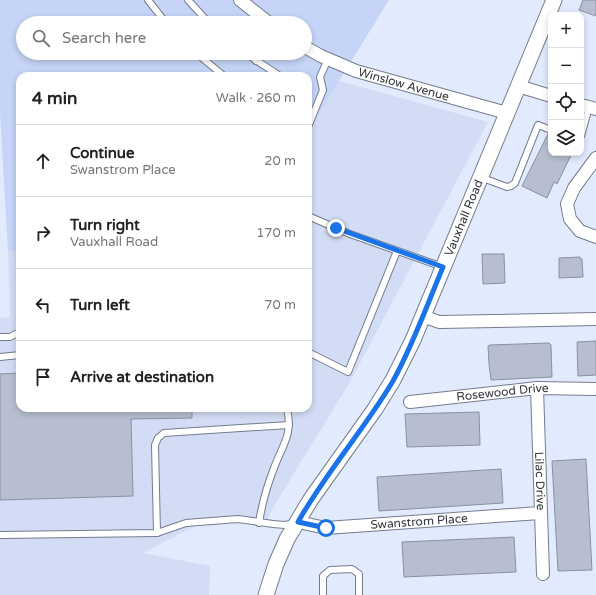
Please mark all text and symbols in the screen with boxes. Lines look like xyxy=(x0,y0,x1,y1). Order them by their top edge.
map controls xyxy=(548,12,584,156)
button: + xyxy=(548,12,584,48)
search box xyxy=(16,16,312,60)
icon: search xyxy=(30,27,52,49)
text: Search here xyxy=(62,29,146,47)
button: − xyxy=(548,48,584,84)
street label: Winslow Avenue xyxy=(357,65,451,104)
button: locate xyxy=(548,84,584,120)
text: 4 min xyxy=(32,88,77,109)
text: Walk · 260 m xyxy=(216,90,296,106)
button: layers xyxy=(548,120,584,156)
text: Continue xyxy=(70,144,134,162)
icon: ahead xyxy=(32,150,54,172)
text: 20 m xyxy=(264,153,296,169)
text: Swanstrom Place xyxy=(70,162,176,178)
street label: Vauxhall Road xyxy=(442,178,486,258)
text: Turn right xyxy=(70,216,140,234)
route end xyxy=(327,219,345,237)
icon: right xyxy=(32,222,54,244)
text: 170 m xyxy=(256,225,296,241)
text: Vauxhall Road xyxy=(70,234,158,250)
icon: left xyxy=(32,294,54,316)
text: Turn left xyxy=(70,296,130,314)
text: 70 m xyxy=(264,297,296,313)
icon: arrive xyxy=(32,366,54,388)
text: Arrive at destination xyxy=(70,368,214,386)
street label: Rosewood Drive xyxy=(456,381,549,404)
street label: Lilac Drive xyxy=(532,451,548,511)
street label: Swanstrom Place xyxy=(370,511,469,532)
route start xyxy=(317,519,335,537)

